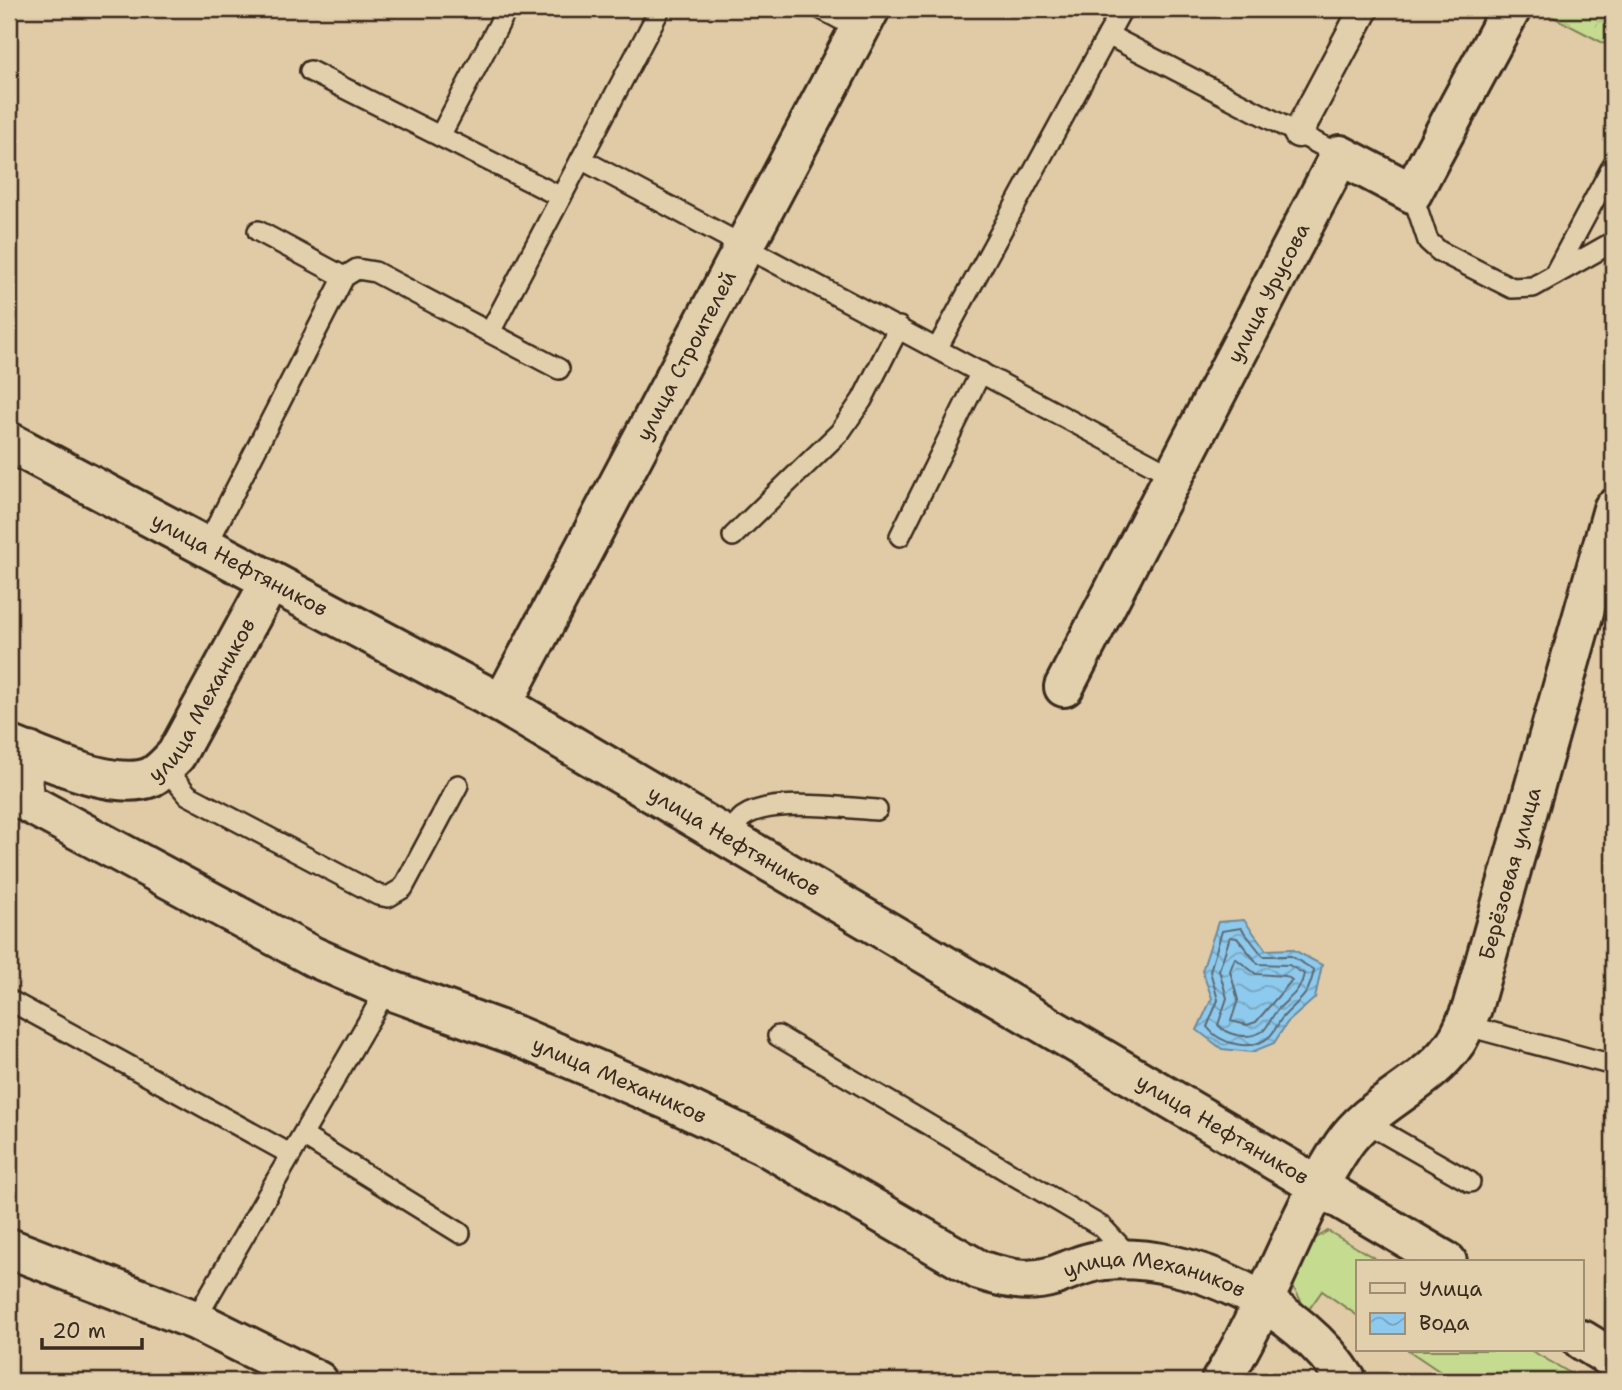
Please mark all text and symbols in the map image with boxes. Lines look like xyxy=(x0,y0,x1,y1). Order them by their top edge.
street label: улица Урусова xyxy=(1221,218,1316,368)
street label: улица Строителей xyxy=(630,266,743,446)
street label: улица Нефтяников xyxy=(146,506,333,623)
street label: улица Механиков xyxy=(143,613,262,789)
street label: улица Нефтяников xyxy=(643,779,826,903)
street label: Берёзовая улица xyxy=(1472,784,1548,963)
street label: улица Механиков xyxy=(528,1030,711,1130)
street label: улица Нефтяников xyxy=(1131,1068,1314,1191)
street label: улица Механиков xyxy=(1059,1245,1250,1304)
legend xyxy=(1356,1260,1584,1352)
text: Улица xyxy=(1419,1275,1482,1303)
scale bar xyxy=(42,1306,142,1350)
text: Вода xyxy=(1419,1309,1469,1337)
text: 20 m xyxy=(52,1317,106,1345)

